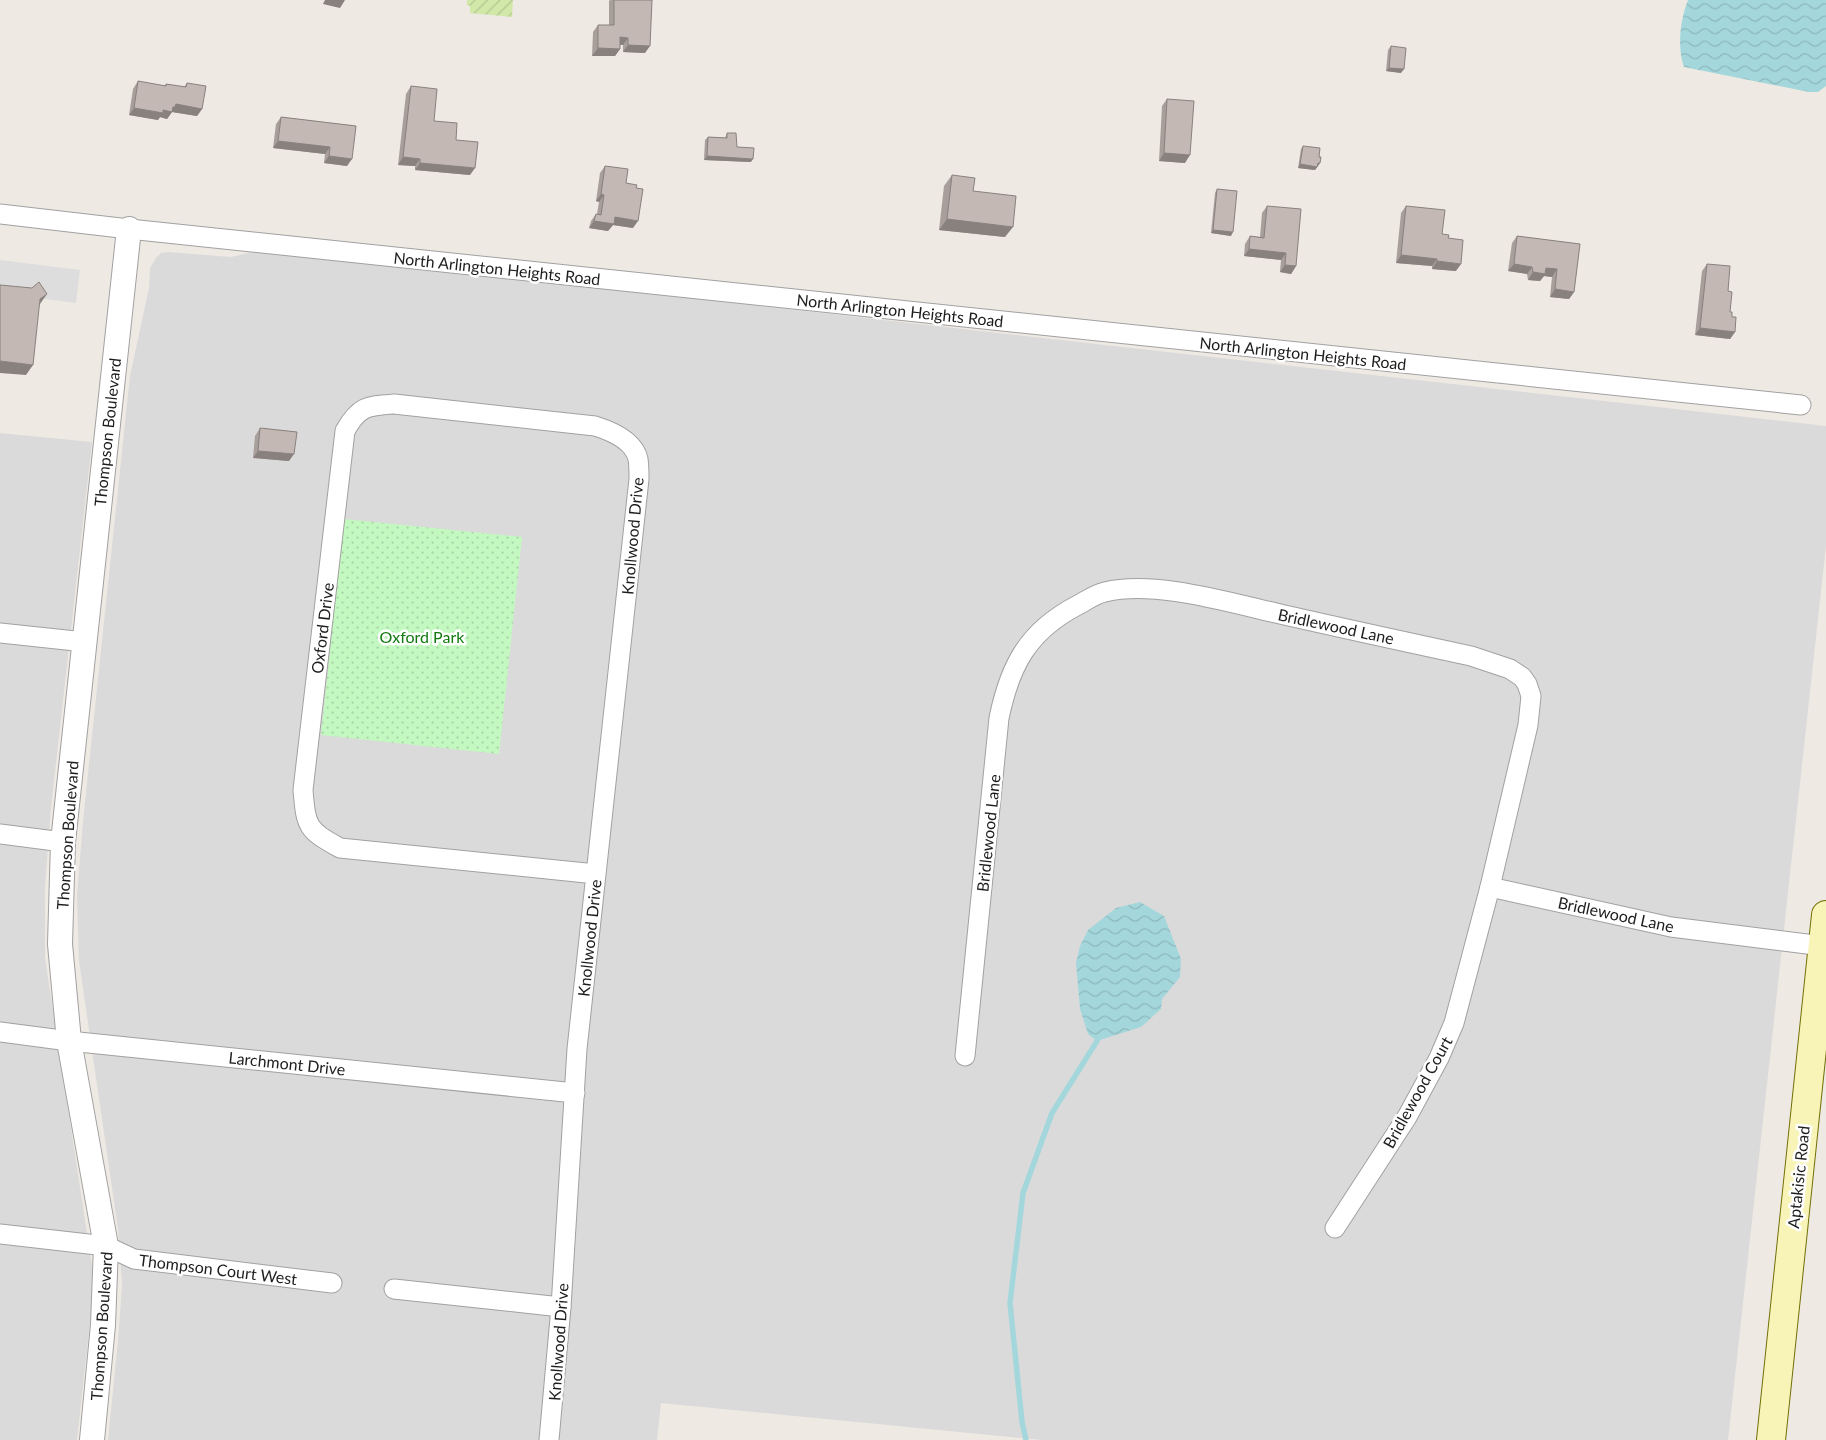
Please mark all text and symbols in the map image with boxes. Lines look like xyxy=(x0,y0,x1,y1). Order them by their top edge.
street label: North Arlington Heights Road xyxy=(393,248,601,288)
street label: North Arlington Heights Road xyxy=(796,290,1004,330)
street label: North Arlington Heights Road xyxy=(1199,333,1407,373)
street label: Thompson Boulevard xyxy=(90,357,124,507)
street label: Knollwood Drive xyxy=(617,476,647,596)
street label: Oxford Drive xyxy=(307,581,337,675)
street label: Bridlewood Lane xyxy=(1276,604,1396,648)
park label: Oxford Park xyxy=(380,627,465,646)
street label: Thompson Boulevard xyxy=(52,760,82,910)
street label: Bridlewood Lane xyxy=(972,773,1004,893)
street label: Knollwood Drive xyxy=(573,878,605,998)
street label: Bridlewood Lane xyxy=(1556,892,1676,936)
street label: Bridlewood Court xyxy=(1378,1033,1456,1151)
street label: Larchmont Drive xyxy=(228,1047,346,1079)
street label: Aptakisic Road xyxy=(1783,1125,1813,1229)
street label: Thompson Court West xyxy=(138,1250,298,1288)
street label: Thompson Boulevard xyxy=(86,1251,116,1401)
street label: Knollwood Drive xyxy=(544,1283,572,1401)

